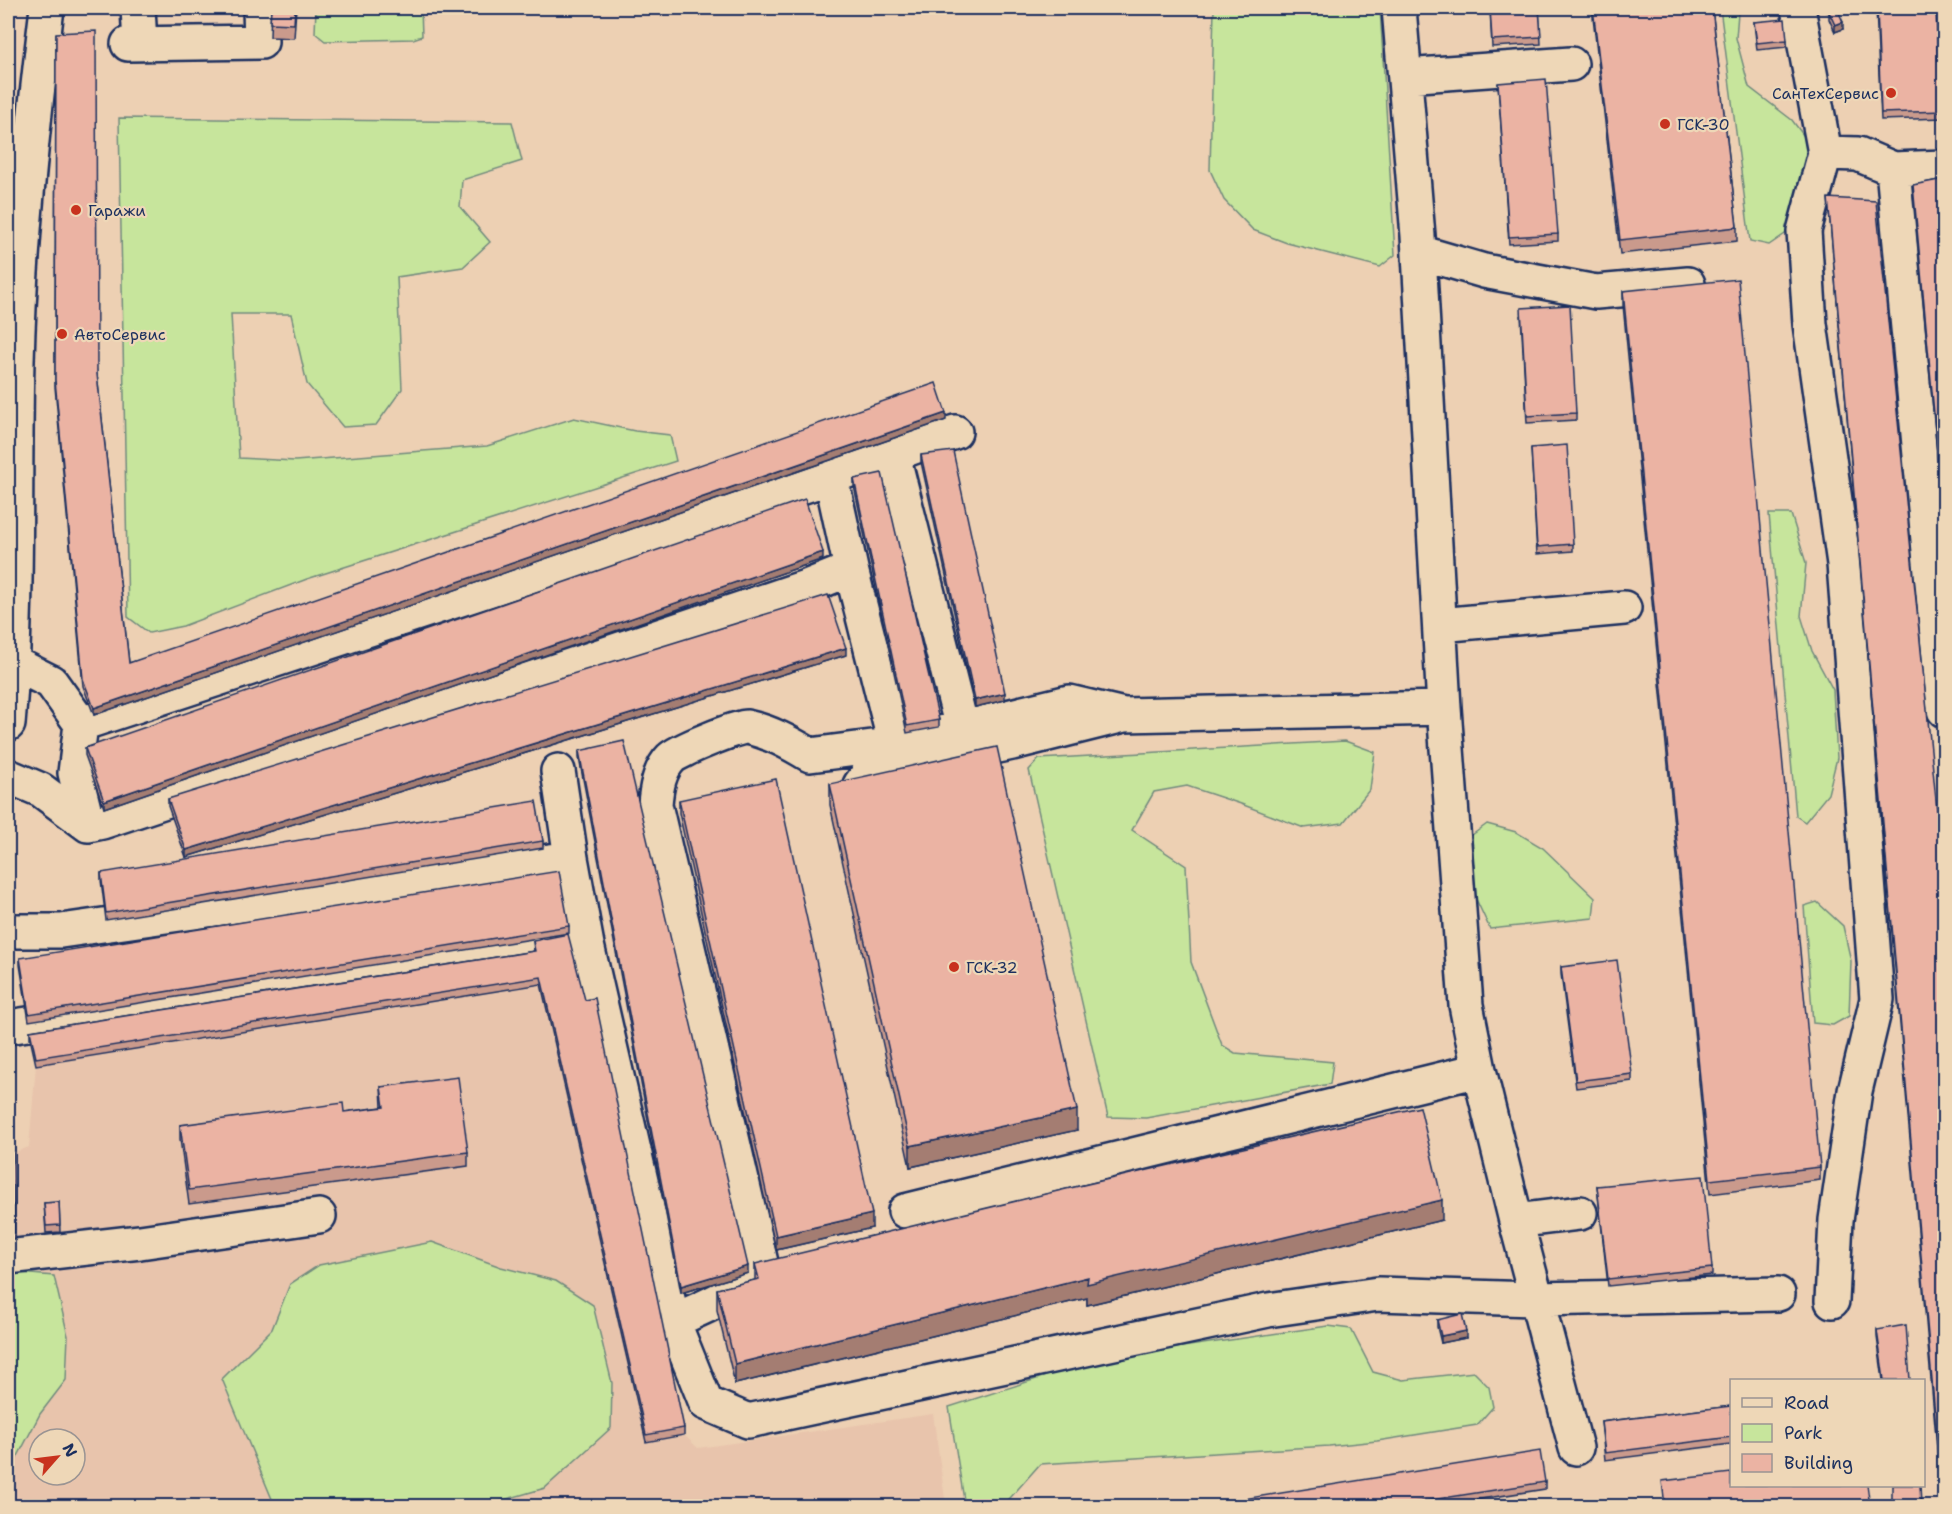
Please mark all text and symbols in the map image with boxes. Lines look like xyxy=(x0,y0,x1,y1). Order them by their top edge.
place label: СанТехСервис xyxy=(1772,83,1879,104)
marker: СанТехСервис xyxy=(1884,86,1898,100)
place label: ГСК-30 xyxy=(1677,114,1730,135)
marker: ГСК-30 xyxy=(1658,117,1672,131)
place label: Гаражи xyxy=(88,200,146,221)
marker: Гаражи xyxy=(69,203,83,217)
place label: АвтоСервис xyxy=(74,324,166,345)
marker: АвтоСервис xyxy=(55,327,69,341)
place label: ГСК-32 xyxy=(966,957,1018,978)
marker: ГСК-32 xyxy=(947,960,961,974)
legend xyxy=(1730,1379,1925,1487)
text: Road xyxy=(1784,1391,1829,1415)
text: Park xyxy=(1784,1421,1823,1445)
north arrow xyxy=(27,1427,87,1487)
text: N xyxy=(58,1440,82,1461)
text: Building xyxy=(1784,1451,1853,1475)

